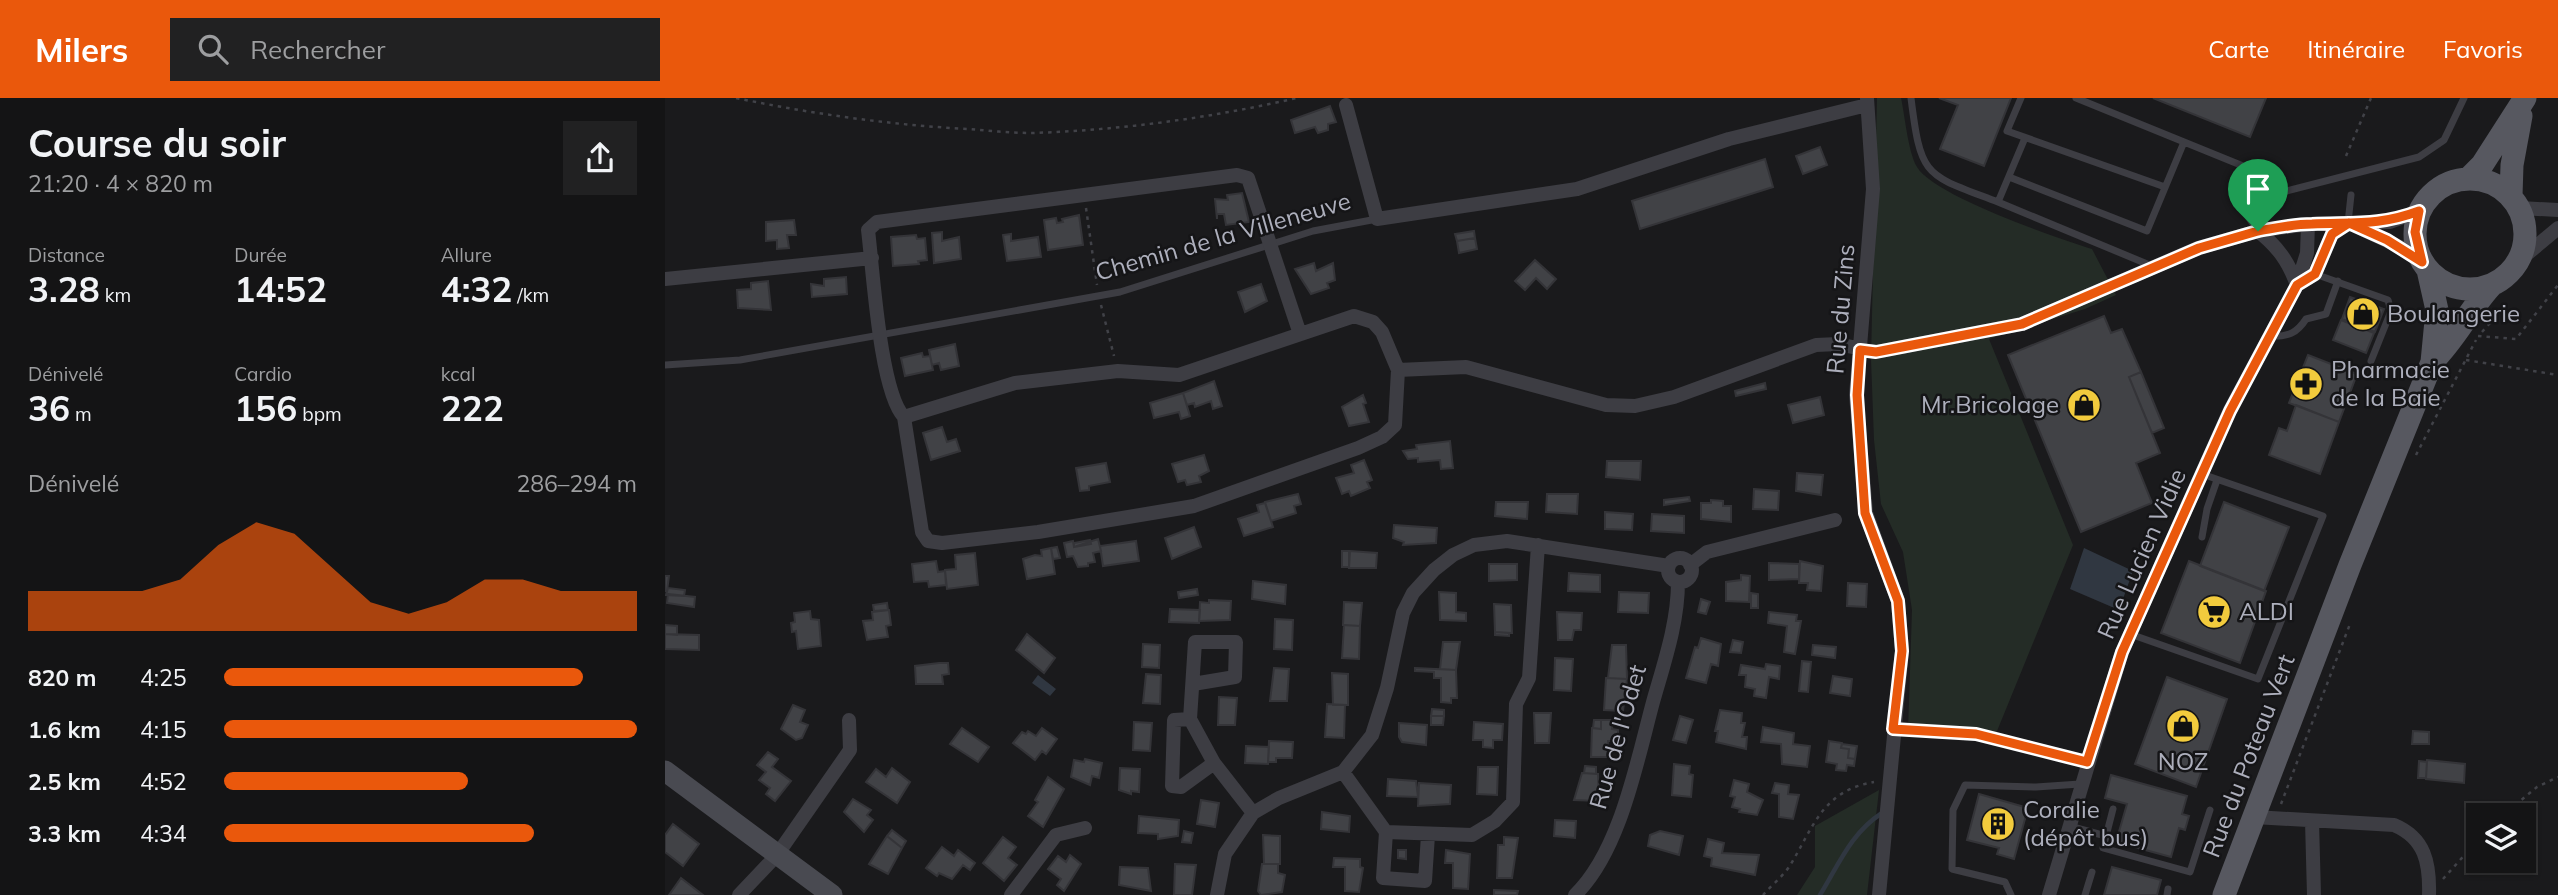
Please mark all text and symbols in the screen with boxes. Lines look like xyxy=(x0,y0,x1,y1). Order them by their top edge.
search box xyxy=(170,18,660,81)
text: Milers xyxy=(35,29,128,70)
icon: search xyxy=(194,30,232,68)
text: Rechercher xyxy=(250,33,385,66)
text: Carte xyxy=(2208,34,2269,64)
text: Itinéraire xyxy=(2307,34,2405,64)
text: Favoris xyxy=(2443,34,2523,64)
text: Course du soir xyxy=(28,119,286,167)
button: share xyxy=(563,121,637,195)
pin xyxy=(2228,159,2288,231)
text: 21:20 · 4 × 820 m xyxy=(28,169,213,198)
icon: arrive xyxy=(2239,170,2277,208)
street label: Chemin de la Villeneuve xyxy=(1092,185,1354,287)
text: Distance xyxy=(28,243,105,267)
text: Durée xyxy=(234,243,287,267)
text: Allure xyxy=(441,243,492,267)
street label: Rue du Zins xyxy=(1819,243,1861,375)
text: 3.28 xyxy=(28,267,100,311)
text: 14:52 xyxy=(234,267,327,311)
text: 4:32 xyxy=(441,267,512,311)
text: km xyxy=(100,283,131,307)
text: /km xyxy=(512,283,549,307)
shop icon: Boulangerie xyxy=(2344,295,2382,333)
place label: Boulangerie xyxy=(2387,298,2520,328)
place label: Pharmacie de la Baie xyxy=(2331,354,2450,412)
text: Dénivelé xyxy=(28,362,103,386)
text: Cardio xyxy=(234,362,292,386)
text: kcal xyxy=(441,362,475,386)
pharmacy icon: Pharmacie de la Baie xyxy=(2287,365,2325,403)
text: 36 xyxy=(28,386,70,430)
text: 156 xyxy=(234,386,297,430)
text: 222 xyxy=(441,386,504,430)
shop icon: Mr.Bricolage xyxy=(2065,386,2103,424)
place label: Mr.Bricolage xyxy=(1921,389,2059,419)
text: m xyxy=(70,402,92,426)
text: bpm xyxy=(297,402,342,426)
street label: Rue Lucien Vidie xyxy=(2090,464,2192,643)
text: Dénivelé xyxy=(28,469,119,498)
text: 286–294 m xyxy=(516,469,637,498)
supermarket icon: ALDI xyxy=(2195,593,2233,631)
place label: ALDI xyxy=(2239,596,2294,626)
street label: Rue du Poteau Vert xyxy=(2196,650,2301,861)
street label: Rue de l'Odet xyxy=(1582,661,1652,812)
text: 820 m xyxy=(28,663,96,692)
text: 4:25 xyxy=(140,663,187,692)
shop icon: NOZ xyxy=(2164,707,2202,745)
text: 1.6 km xyxy=(28,715,101,744)
text: 4:15 xyxy=(140,715,187,744)
place label: NOZ xyxy=(2158,746,2208,776)
text: 2.5 km xyxy=(28,767,101,796)
text: 4:52 xyxy=(140,767,187,796)
place label: Coralie (dépôt bus) xyxy=(2023,794,2148,852)
map controls xyxy=(2466,803,2536,873)
button: layers xyxy=(2466,803,2536,873)
building icon: Coralie (dépôt bus) xyxy=(1979,805,2017,843)
text: 3.3 km xyxy=(28,819,101,848)
text: 4:34 xyxy=(140,819,187,848)

